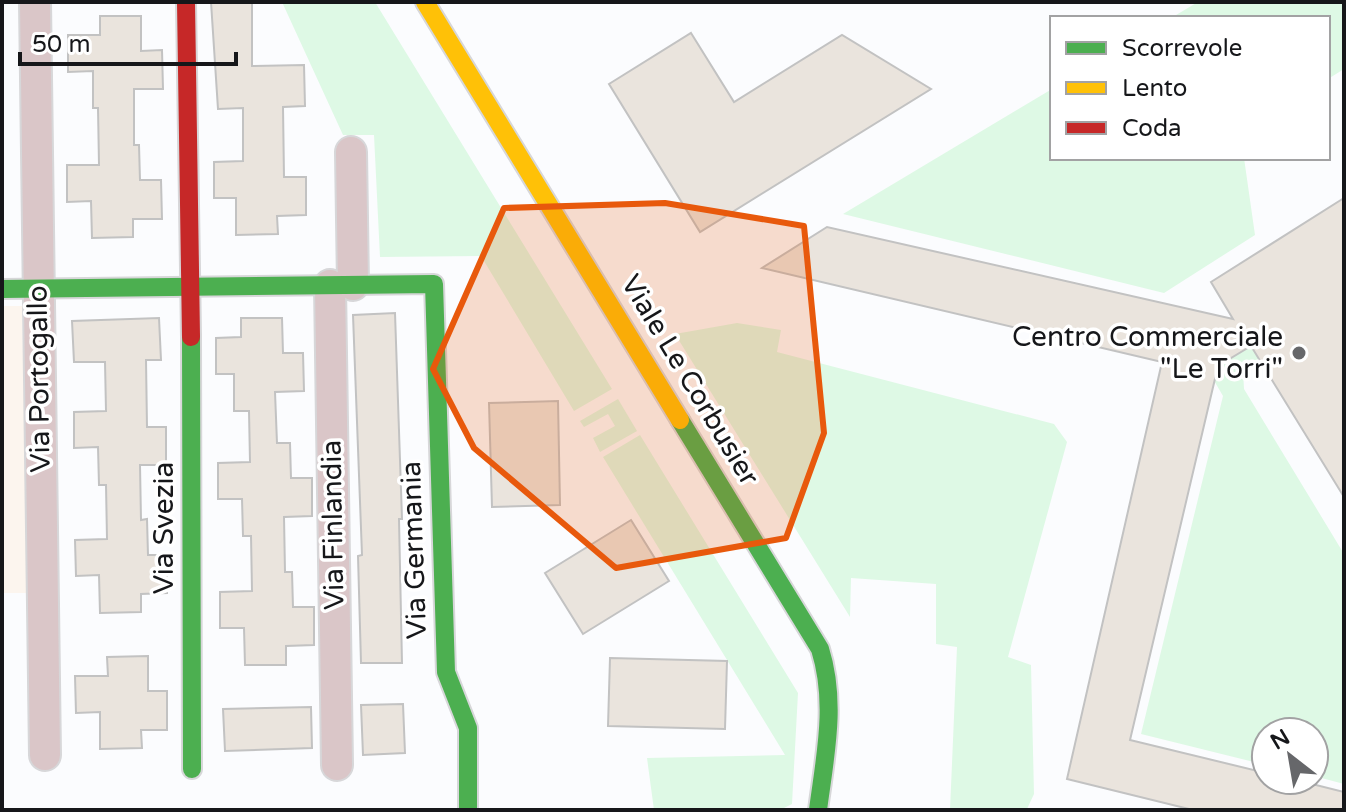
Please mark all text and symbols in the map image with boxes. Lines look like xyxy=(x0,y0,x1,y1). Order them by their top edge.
scale bar xyxy=(20,16,236,66)
legend xyxy=(1050,16,1330,160)
text: 50 m xyxy=(32,30,90,59)
text: Scorrevole xyxy=(1122,34,1242,63)
text: Lento xyxy=(1122,74,1187,103)
text: Coda xyxy=(1122,114,1182,143)
street label: Viale Le Corbusier xyxy=(614,269,766,492)
street label: Via Portogallo xyxy=(20,285,58,473)
place label: Centro Commerciale "Le Torri" xyxy=(1012,320,1283,386)
marker: Centro Commerciale "Le Torri" xyxy=(1290,344,1308,362)
street label: Via Finlandia xyxy=(315,440,351,610)
street label: Via Germania xyxy=(394,460,434,640)
street label: Via Svezia xyxy=(147,462,181,594)
north arrow xyxy=(1250,716,1330,796)
text: N xyxy=(1266,724,1294,755)

